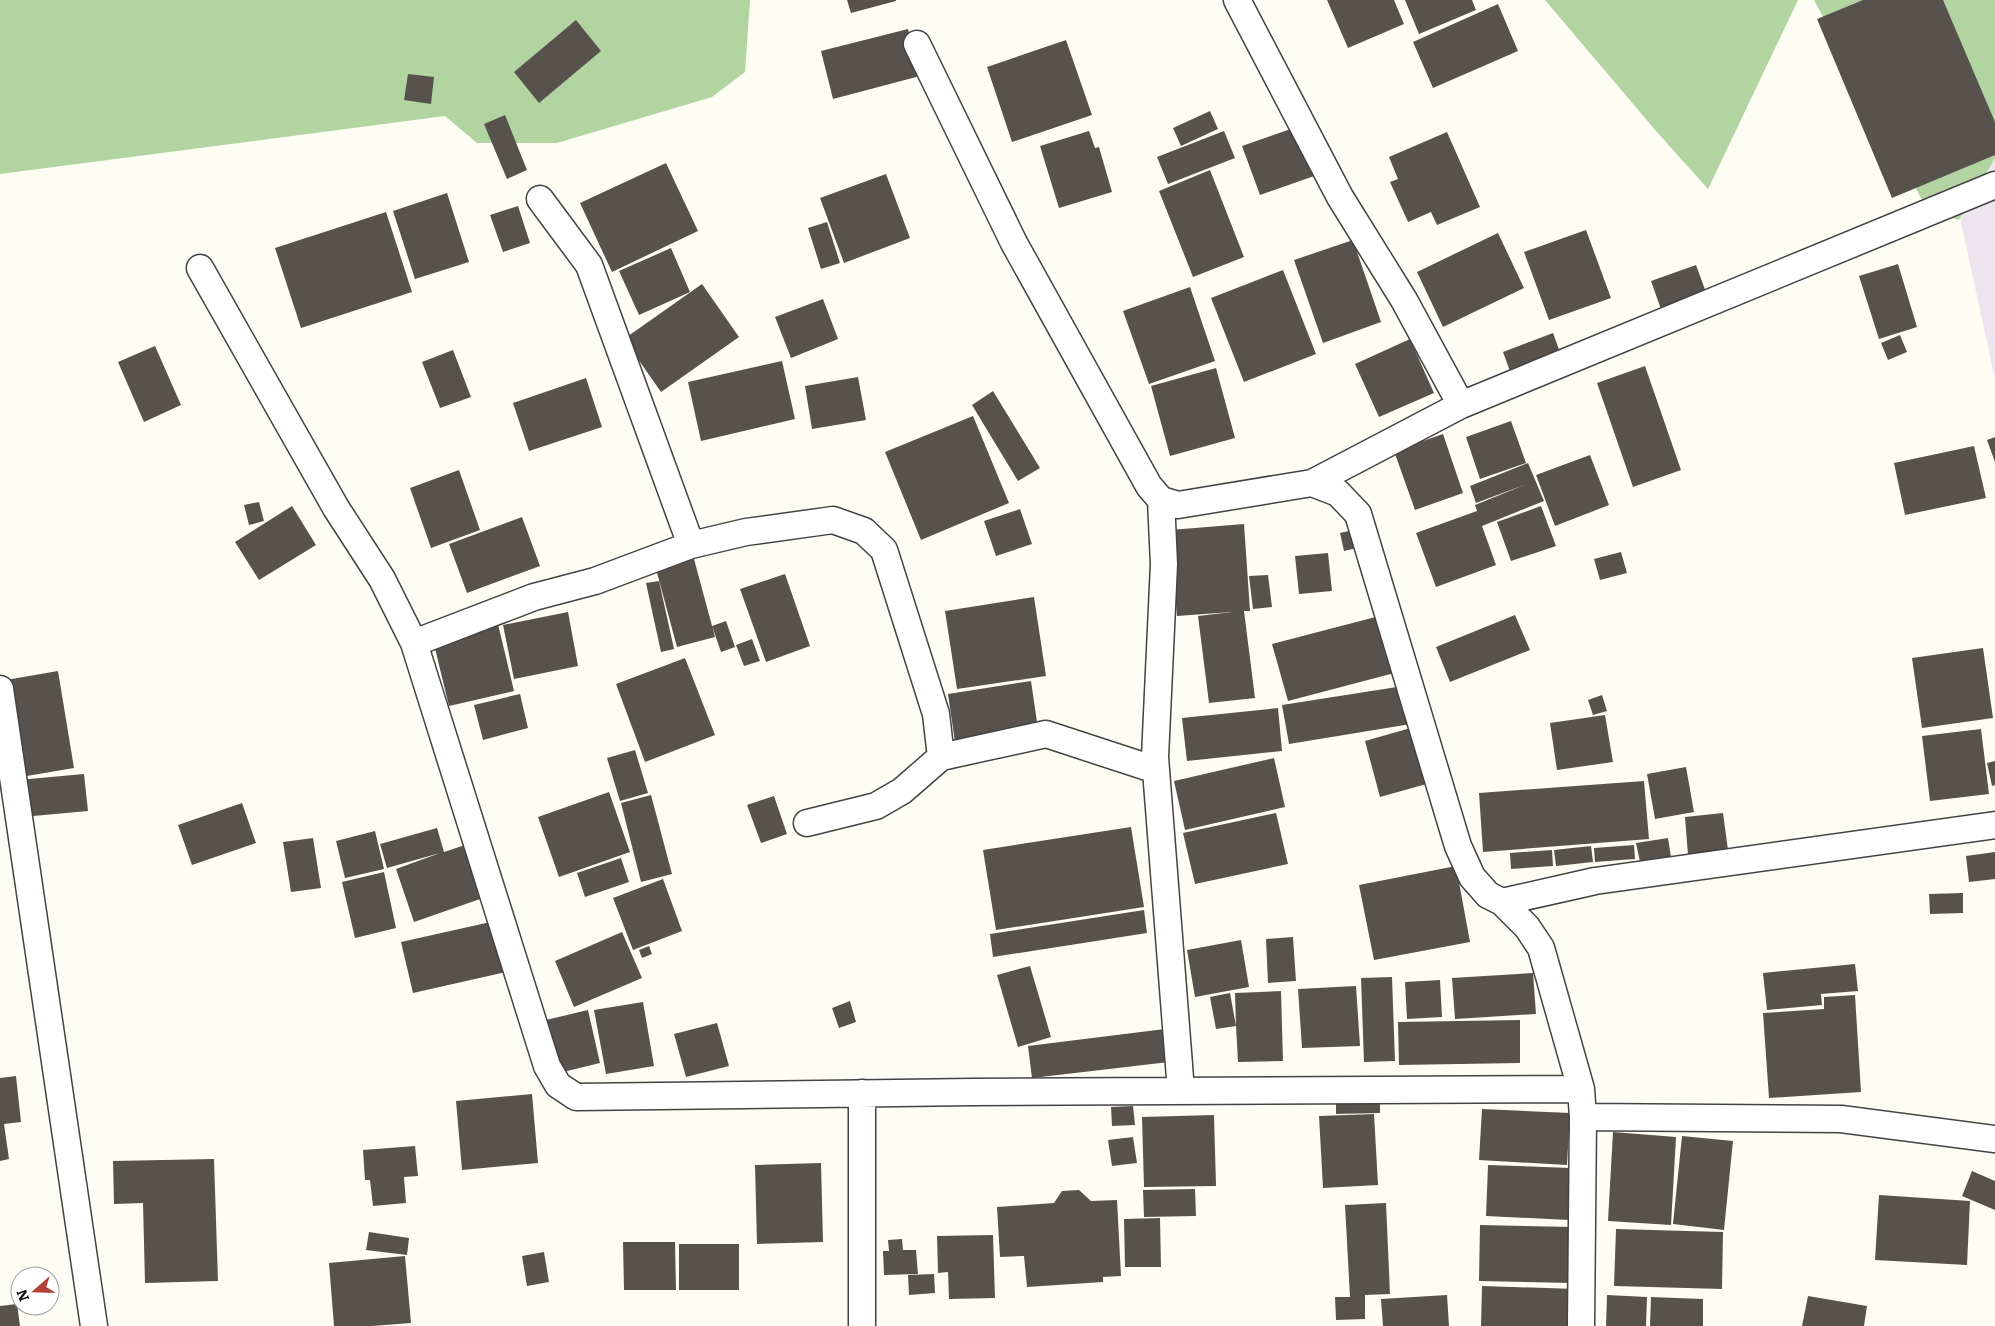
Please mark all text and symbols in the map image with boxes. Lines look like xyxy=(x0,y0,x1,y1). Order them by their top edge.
north arrow xyxy=(10,1266,60,1316)
text: N xyxy=(10,1287,33,1305)

